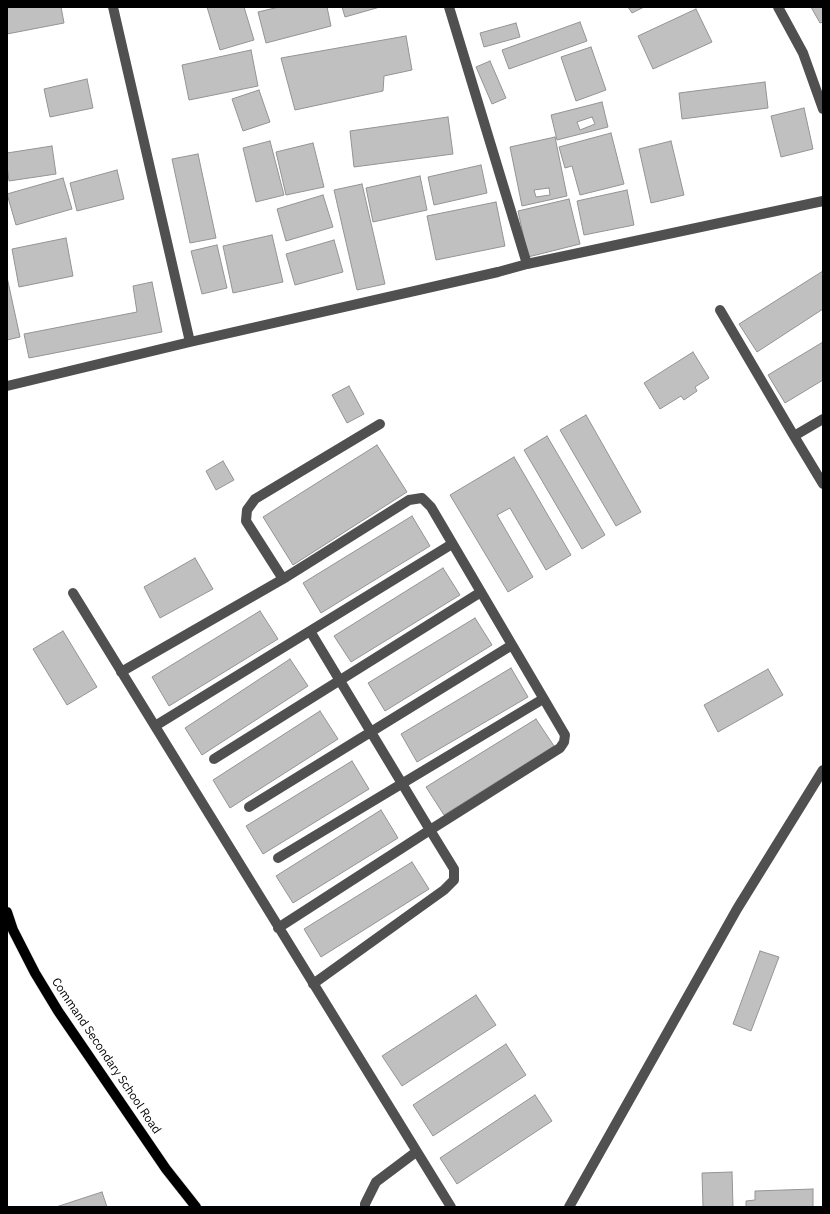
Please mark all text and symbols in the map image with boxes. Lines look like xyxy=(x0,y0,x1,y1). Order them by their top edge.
street label: Command Secondary School Road xyxy=(48,975,164,1137)

